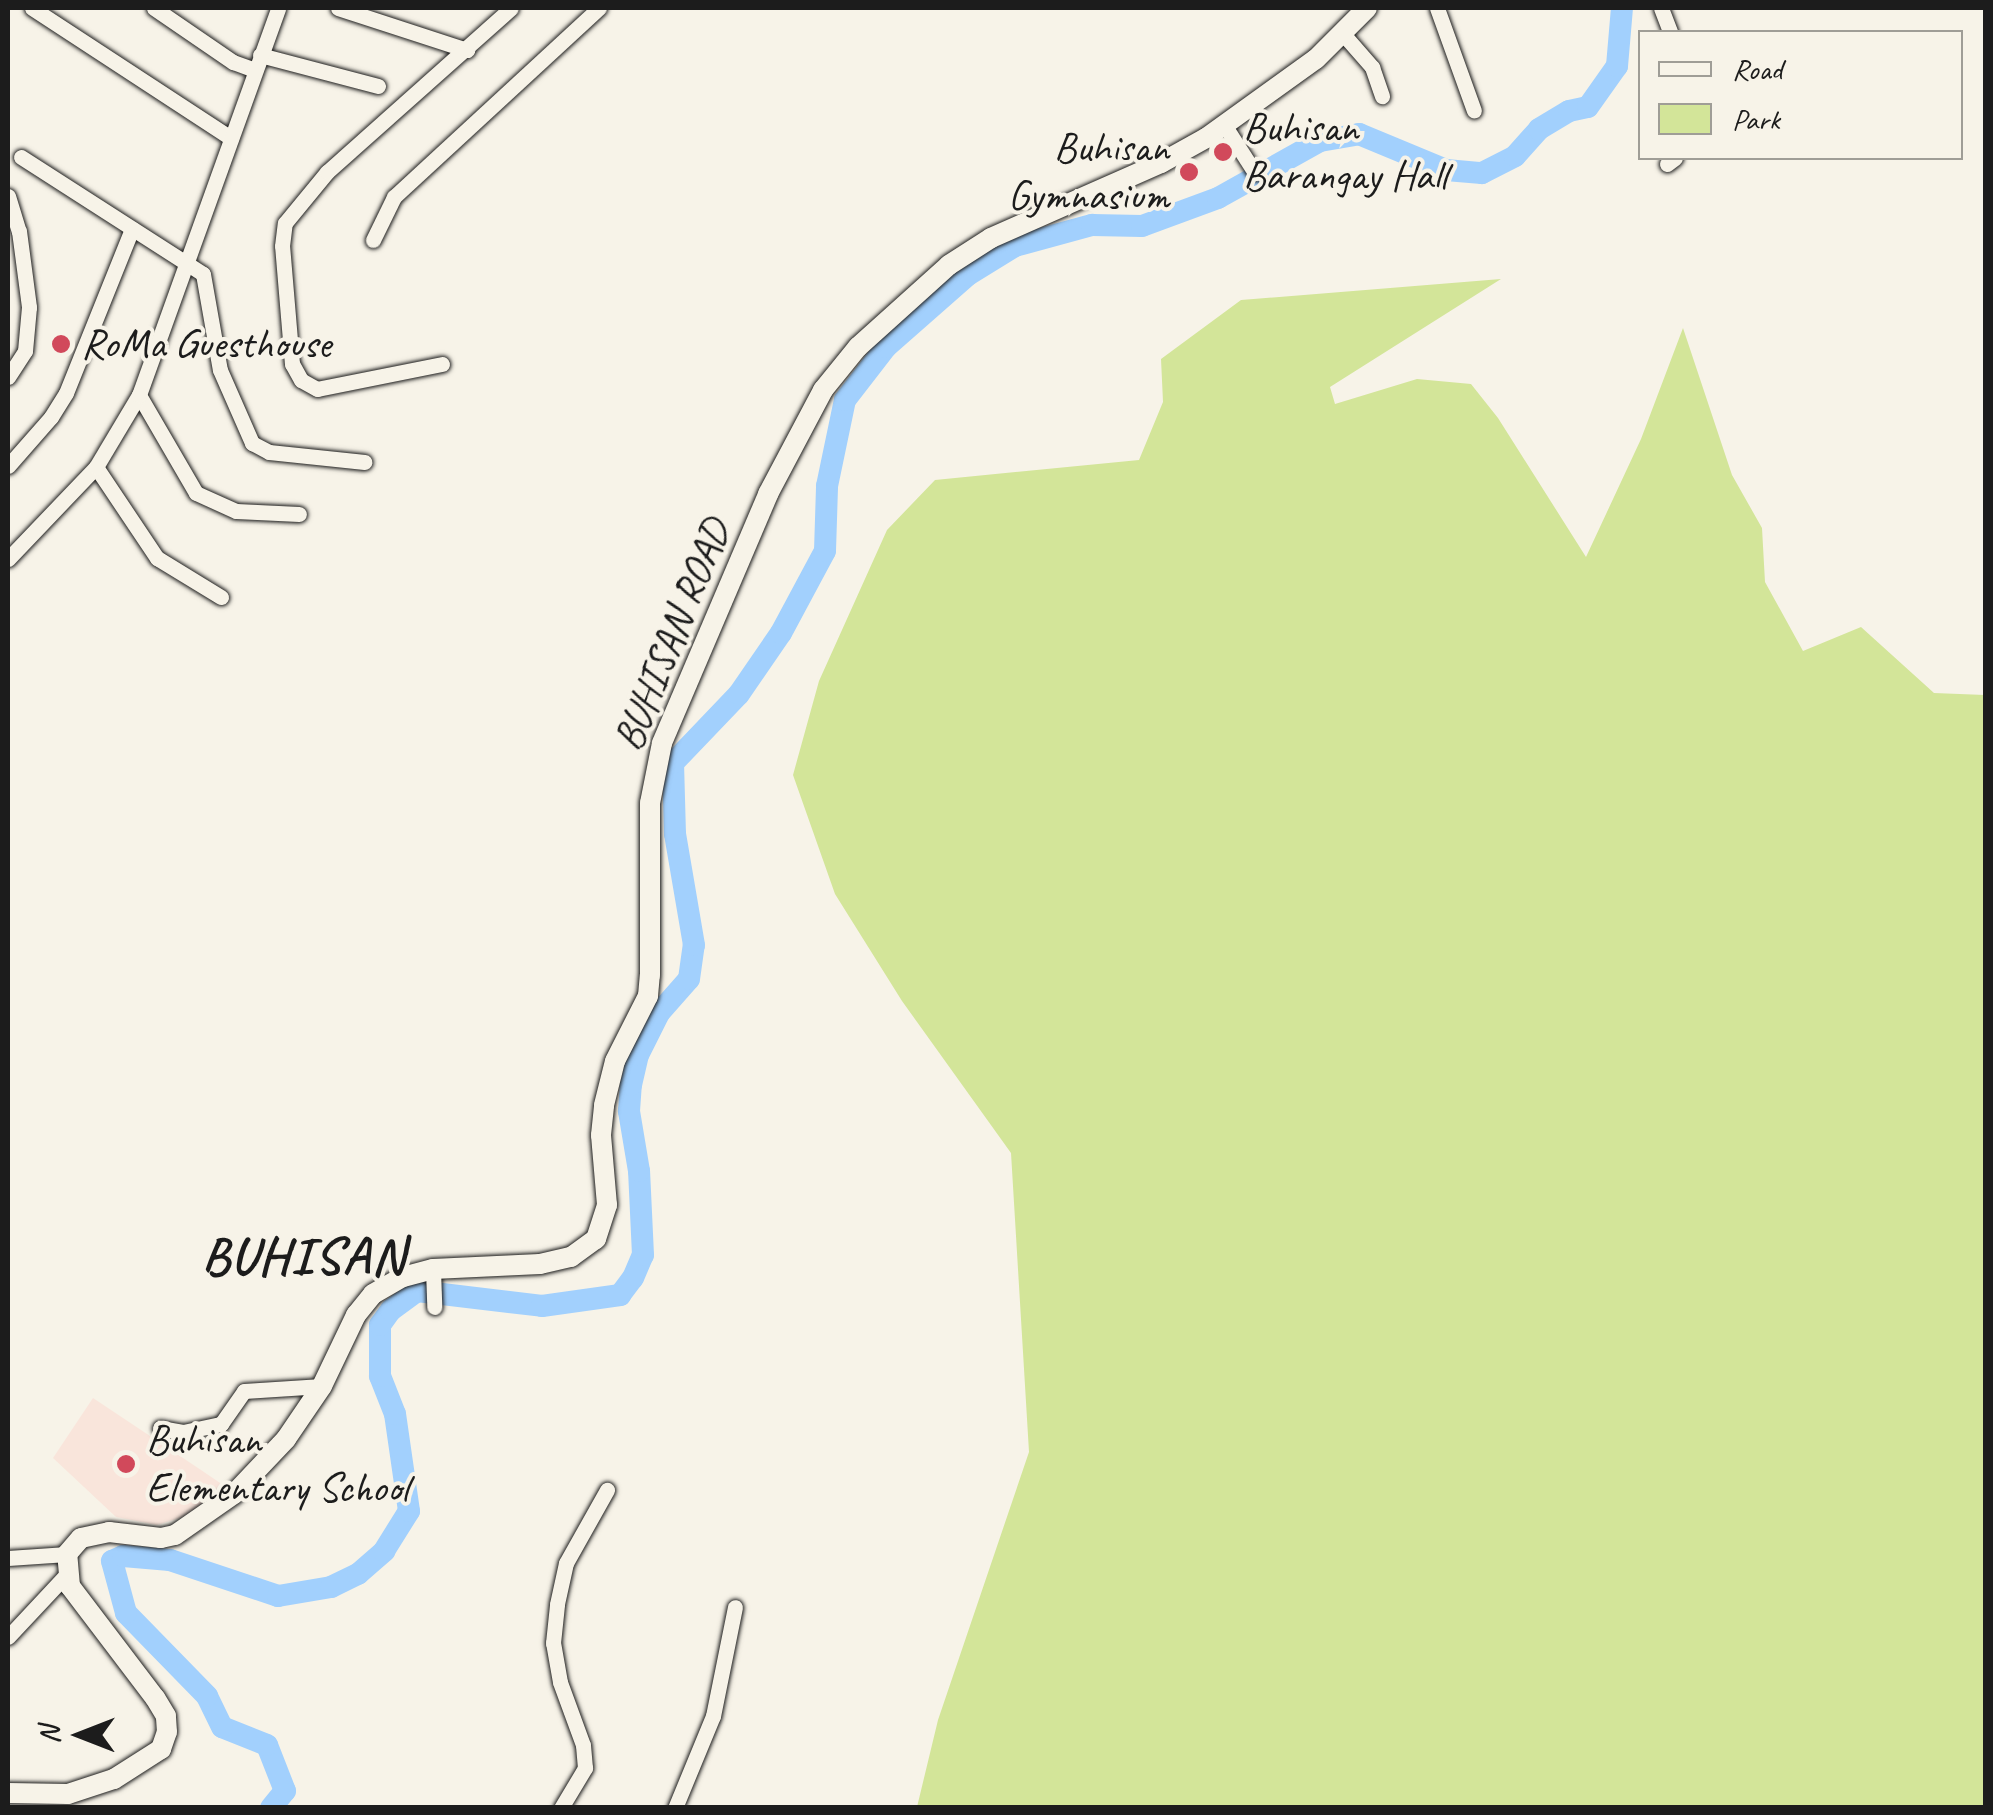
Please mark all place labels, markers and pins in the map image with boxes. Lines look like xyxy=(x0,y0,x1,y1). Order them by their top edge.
place label: Buhisan Barangay Hall xyxy=(1243,103,1447,202)
place label: Buhisan Gymnasium xyxy=(1008,123,1169,222)
marker: Buhisan Barangay Hall xyxy=(1212,141,1234,163)
marker: Buhisan Gymnasium xyxy=(1178,161,1200,183)
place label: RoMa Guesthouse xyxy=(81,319,330,369)
marker: RoMa Guesthouse xyxy=(50,333,72,355)
place label: Buhisan Elementary School xyxy=(146,1415,408,1514)
marker: Buhisan Elementary School xyxy=(115,1453,137,1475)

